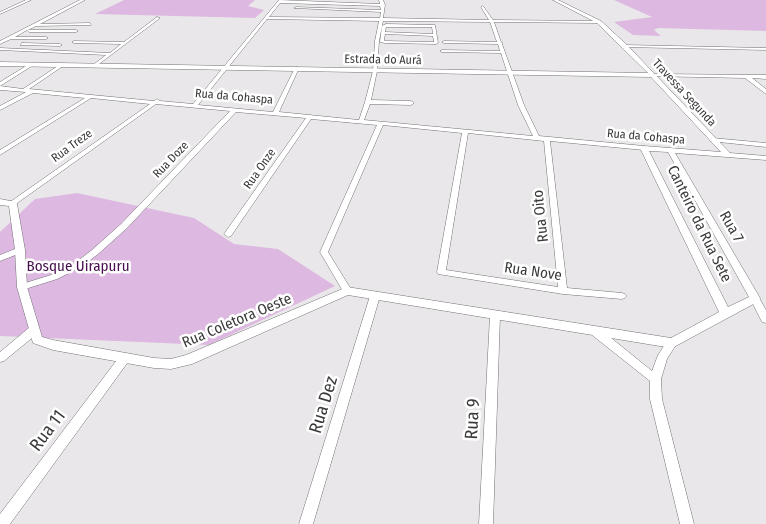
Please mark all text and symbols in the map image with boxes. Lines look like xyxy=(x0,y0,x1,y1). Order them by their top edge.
street label: Estrada do Aurá xyxy=(344,52,422,68)
street label: Travessa Segunda xyxy=(649,56,719,130)
street label: Rua da Cohaspa xyxy=(194,86,274,108)
street label: Rua Treze xyxy=(49,126,95,166)
street label: Rua da Cohaspa xyxy=(606,126,686,148)
street label: Rua Doze xyxy=(150,139,192,181)
street label: Rua Onze xyxy=(241,146,279,192)
street label: Canteiro da Rua Sete xyxy=(663,163,735,285)
street label: Rua Oito xyxy=(529,189,553,243)
street label: Rua 7 xyxy=(715,208,747,246)
park label: Bosque Uirapuru xyxy=(27,258,129,276)
street label: Rua Nove xyxy=(503,259,563,285)
street label: Rua Coletora Oeste xyxy=(180,290,294,352)
street label: Rua Dez xyxy=(305,374,343,436)
street label: Rua 9 xyxy=(461,398,485,440)
street label: Rua 11 xyxy=(26,406,70,456)

